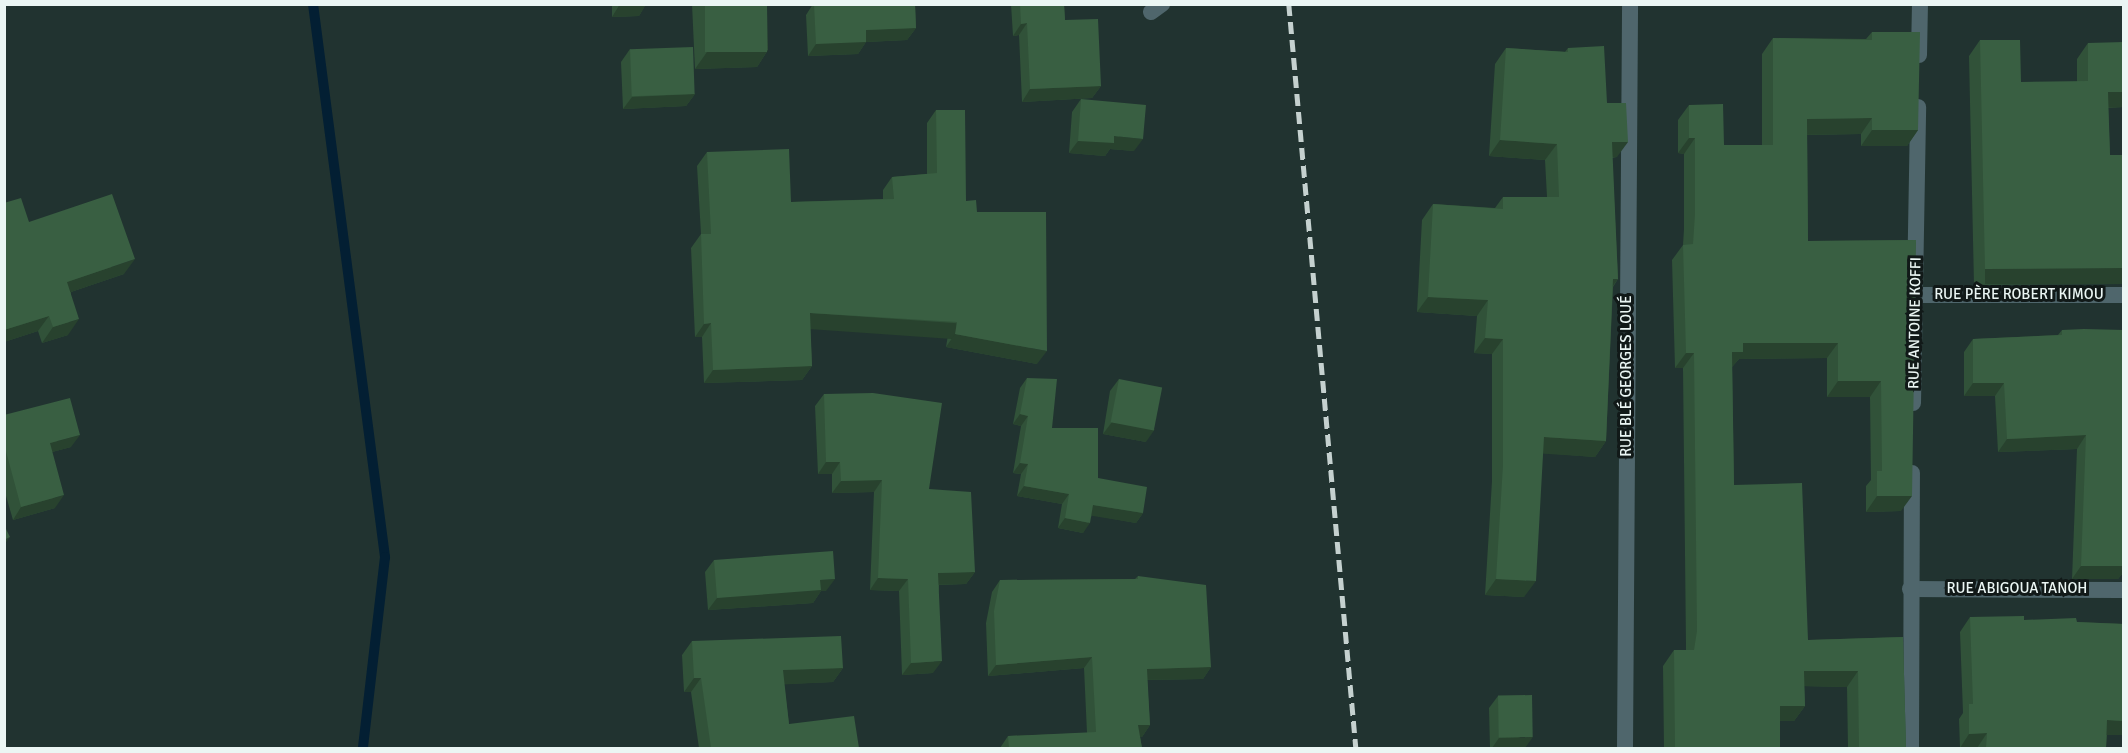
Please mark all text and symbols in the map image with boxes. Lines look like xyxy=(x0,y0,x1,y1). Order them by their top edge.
street label: RUE ANTOINE KOFFI xyxy=(1905,257,1925,389)
street label: RUE PÈRE ROBERT KIMOU xyxy=(1934,286,2104,304)
street label: RUE BLÉ GEORGES LOUÉ xyxy=(1618,295,1636,457)
street label: RUE ABIGOUA TANOH xyxy=(1947,580,2087,598)

